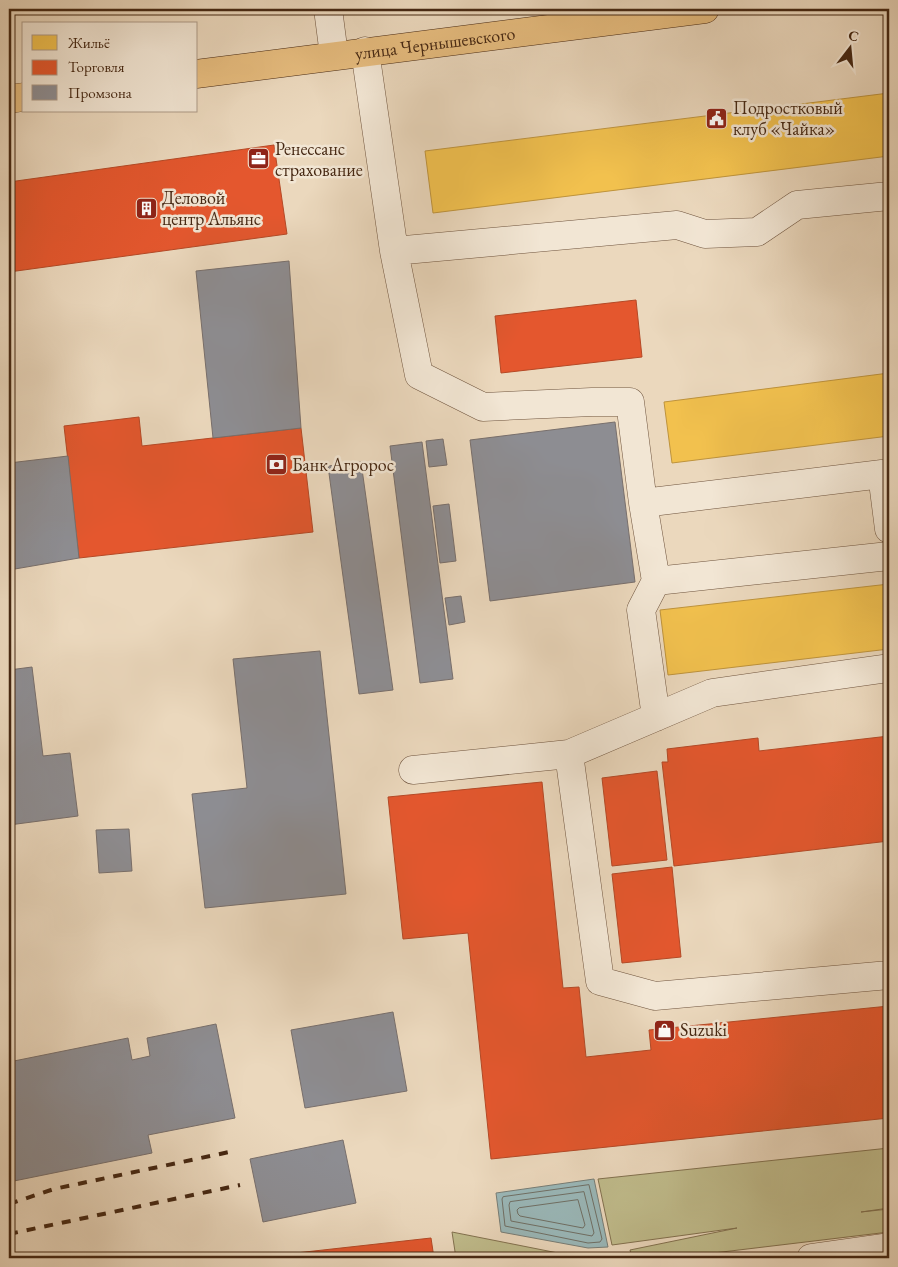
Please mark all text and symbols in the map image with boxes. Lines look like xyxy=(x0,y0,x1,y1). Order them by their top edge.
street label: улица Чернышевского xyxy=(354,21,517,65)
legend xyxy=(22,22,198,112)
north arrow xyxy=(826,22,876,72)
text: С xyxy=(846,25,861,46)
text: Жильё xyxy=(67,33,110,52)
text: Торговля xyxy=(68,57,125,76)
text: Промзона xyxy=(68,83,132,102)
place label: Подростковый клуб «Чайка» xyxy=(733,96,843,140)
public building icon: Подростковый клуб «Чайка» xyxy=(705,106,729,130)
place label: Ренессанс страхование xyxy=(275,137,363,181)
office icon: Ренессанс страхование xyxy=(247,147,271,171)
place label: Деловой центр Альянс xyxy=(162,186,261,230)
building icon: Деловой центр Альянс xyxy=(134,196,158,220)
bank icon: Банк Агророс xyxy=(264,453,288,477)
place label: Банк Агророс xyxy=(292,453,394,476)
shop icon: Suzuki xyxy=(652,1018,676,1042)
place label: Suzuki xyxy=(680,1018,728,1041)

